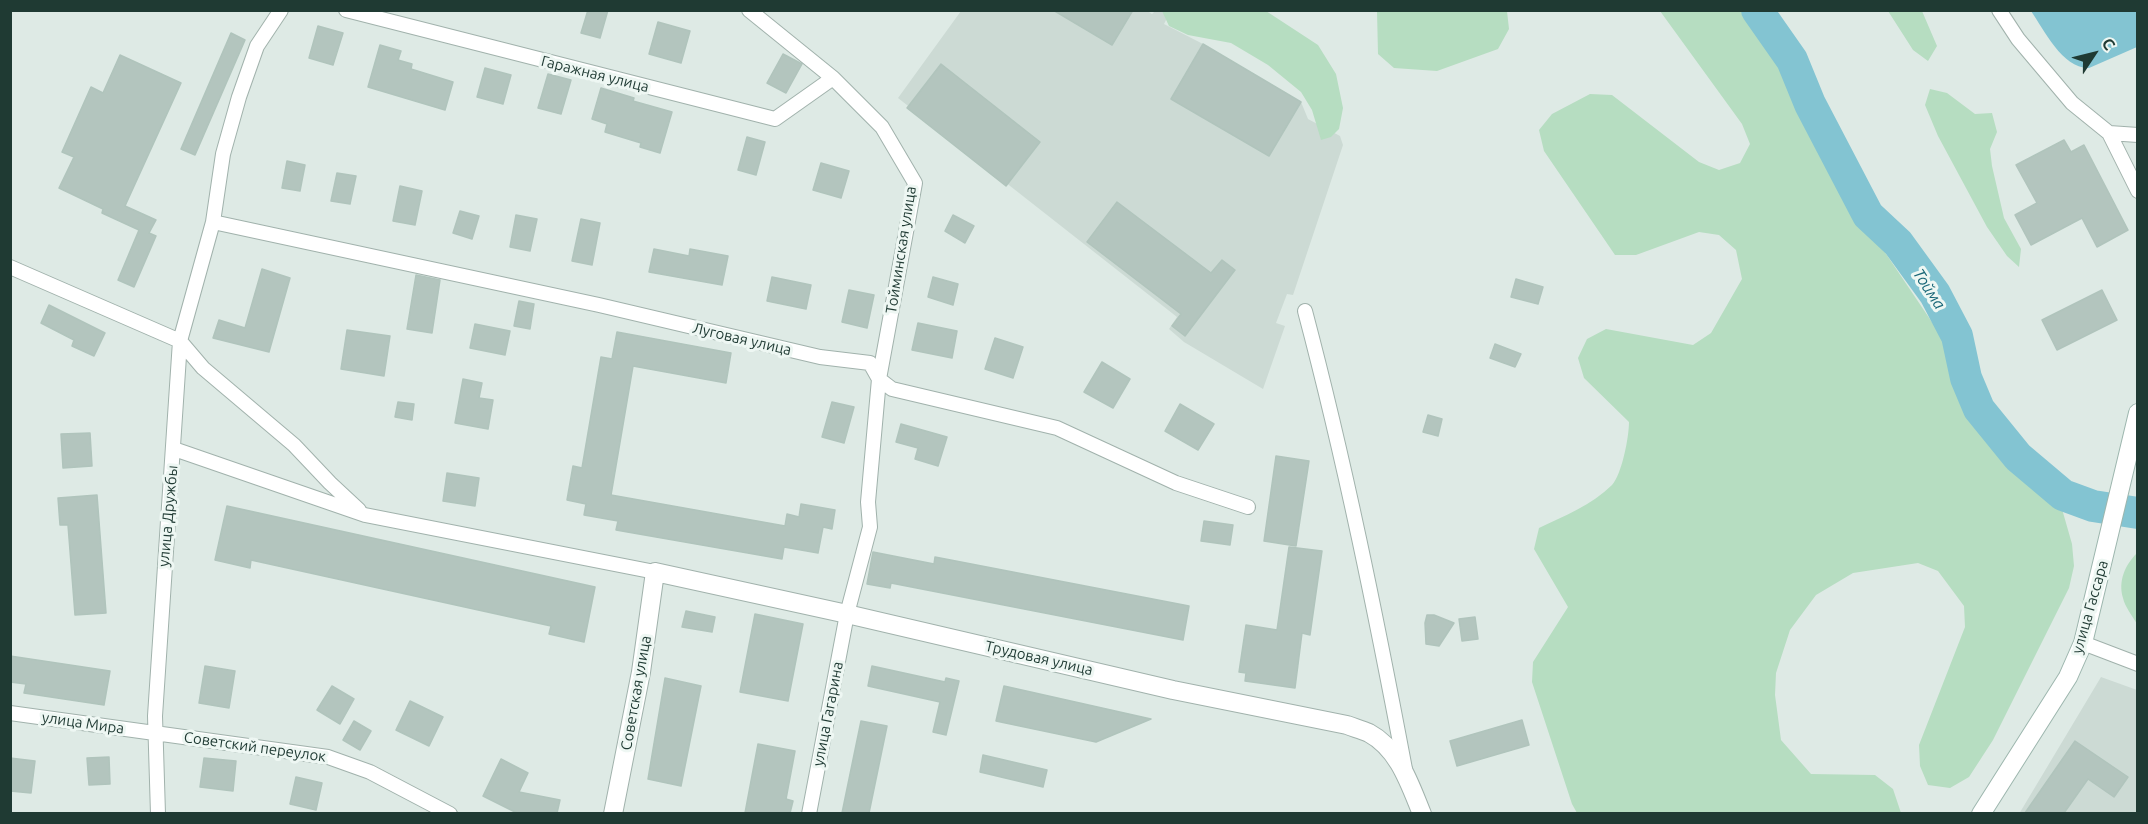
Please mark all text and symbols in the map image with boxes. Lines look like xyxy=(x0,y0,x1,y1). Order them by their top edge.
north arrow xyxy=(2064,24,2124,84)
text: С xyxy=(2098,34,2119,53)
street label: Гаражная улица xyxy=(539,52,651,96)
street label: Тойминская улица xyxy=(882,185,920,315)
water label: Тойма xyxy=(1909,265,1949,313)
street label: Луговая улица xyxy=(691,319,793,359)
street label: улица Дружбы xyxy=(155,464,181,568)
street label: улица Гассара xyxy=(2068,558,2112,656)
street label: Советская улица xyxy=(617,634,655,752)
street label: Трудовая улица xyxy=(983,637,1095,679)
street label: улица Гагарина xyxy=(809,660,847,768)
street label: улица Мира xyxy=(41,708,125,738)
street label: Советский переулок xyxy=(183,728,327,766)

